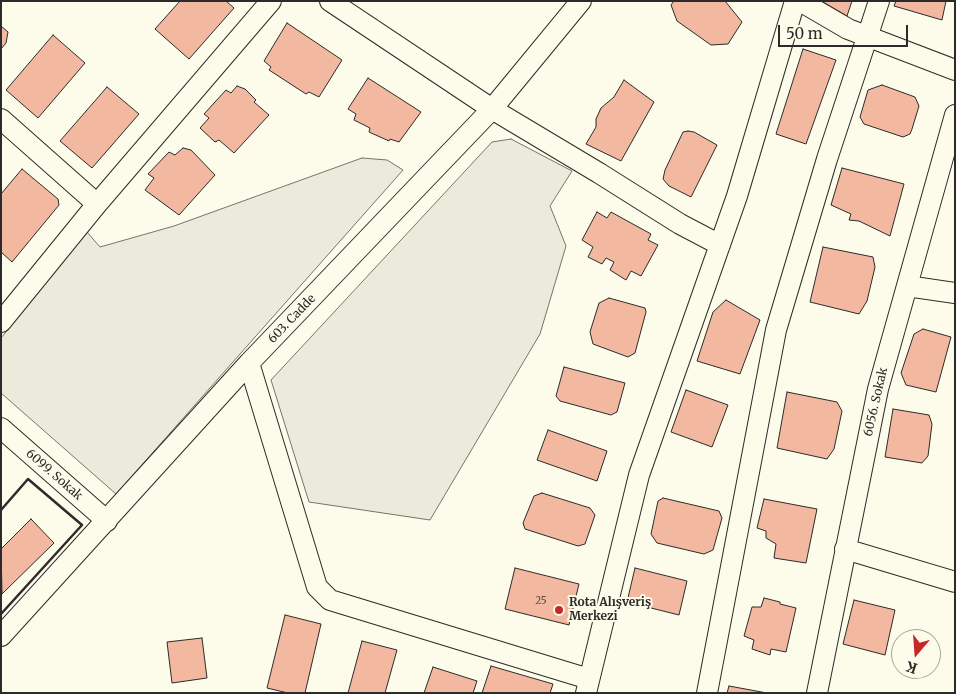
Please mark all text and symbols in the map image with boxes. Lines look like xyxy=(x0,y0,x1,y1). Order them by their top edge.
scale bar xyxy=(781,15,911,47)
text: 50 m xyxy=(786,24,823,43)
street label: 603. Cadde xyxy=(265,292,319,346)
street label: 6056. Sokak xyxy=(861,366,891,438)
street label: 6099. Sokak xyxy=(23,447,85,503)
house number: 25 xyxy=(535,595,547,607)
place label: Rota Alışveriş Merkezi xyxy=(569,596,651,624)
marker: Rota Alışveriş Merkezi xyxy=(553,604,565,616)
north arrow xyxy=(891,629,941,679)
text: K xyxy=(904,657,919,677)

